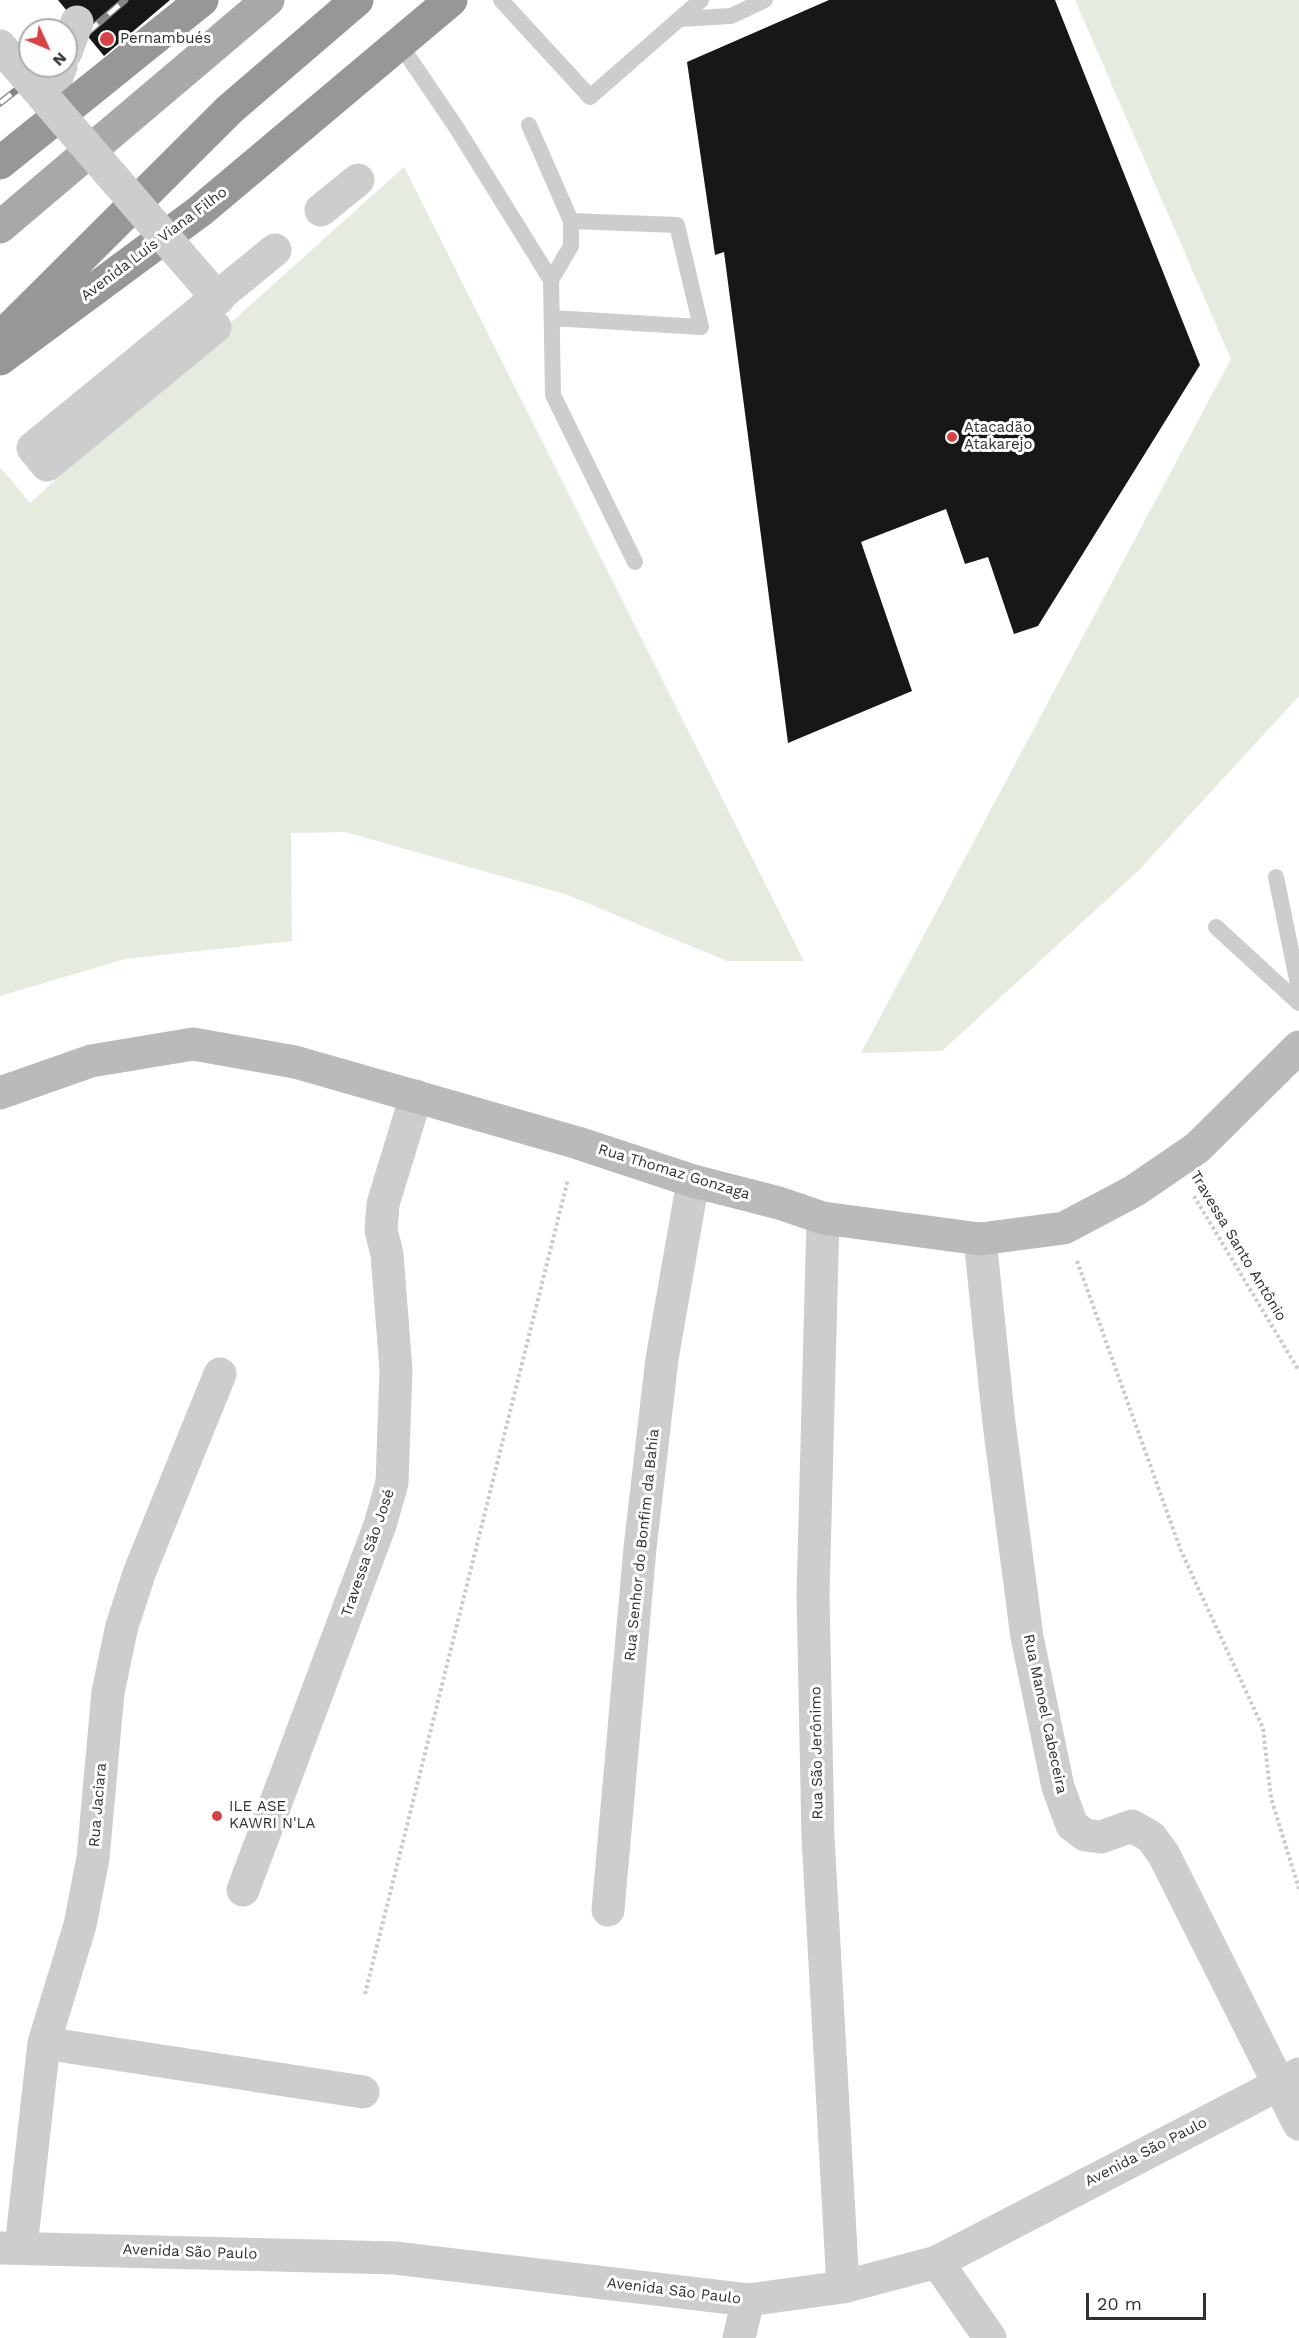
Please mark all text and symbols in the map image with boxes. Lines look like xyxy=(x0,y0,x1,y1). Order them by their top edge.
north arrow xyxy=(18,18,78,78)
marker: Pernambués xyxy=(98,30,116,48)
place label: Pernambués xyxy=(120,30,211,48)
text: N xyxy=(49,49,71,70)
street label: Avenida Luís Viana Filho xyxy=(77,183,231,305)
place label: Atacadão Atakarejo xyxy=(964,419,1033,454)
marker: Atacadão Atakarejo xyxy=(945,430,959,444)
street label: Rua Thomaz Gonzaga xyxy=(596,1140,752,1204)
street label: Travessa Santo Antônio xyxy=(1186,1168,1290,1324)
street label: Rua Senhor do Bonfim da Bahia xyxy=(621,1428,663,1662)
street label: Travessa São José xyxy=(338,1487,398,1619)
street label: Rua Manoel Cabeceira xyxy=(1019,1633,1071,1795)
street label: Rua São Jerônimo xyxy=(807,1686,827,1820)
street label: Rua Jaciara xyxy=(85,1762,111,1848)
place label: ILE ASE KAWRI N'LA xyxy=(229,1798,315,1833)
marker: ILE ASE KAWRI N'LA xyxy=(210,1809,224,1823)
street label: Avenida São Paulo xyxy=(1082,2113,1210,2191)
street label: Avenida São Paulo xyxy=(122,2241,258,2263)
street label: Avenida São Paulo xyxy=(606,2274,742,2308)
scale bar xyxy=(1089,2281,1209,2319)
text: 20 m xyxy=(1097,2293,1142,2314)

